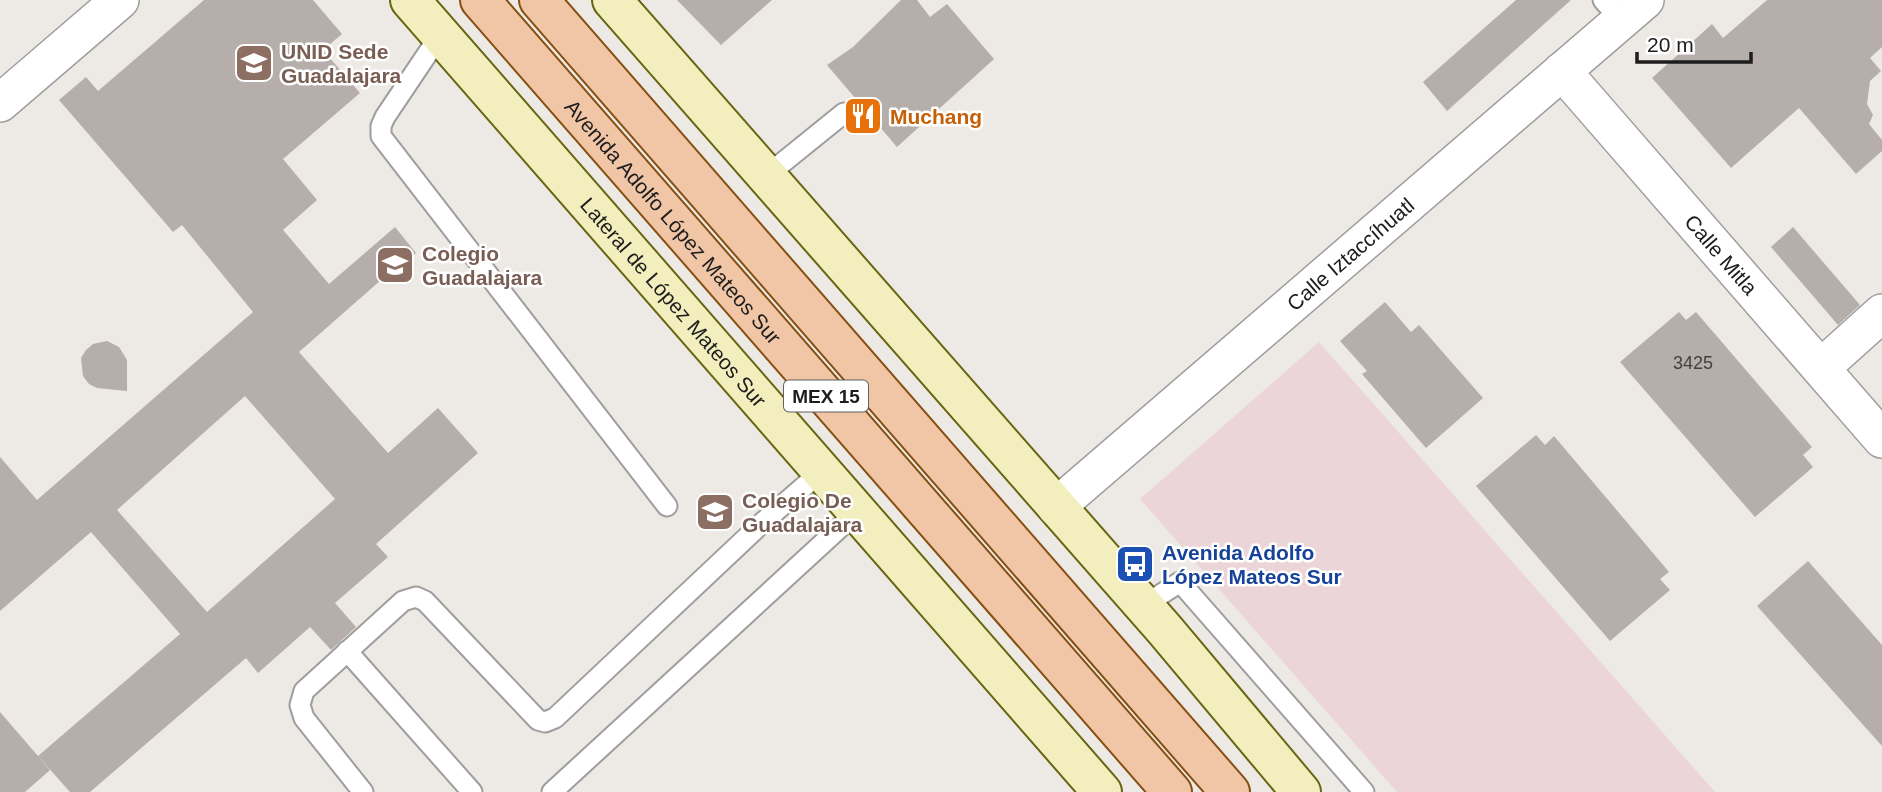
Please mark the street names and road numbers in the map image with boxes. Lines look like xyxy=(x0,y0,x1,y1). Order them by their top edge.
street label: Avenida Adolfo López Mateos Sur xyxy=(561,95,786,348)
street label: Lateral de López Mateos Sur xyxy=(576,193,771,411)
street label: Calle Iztaccíhuatl xyxy=(1282,193,1418,315)
street label: Calle Mitla xyxy=(1681,210,1763,299)
road number: MEX 15 xyxy=(784,380,868,412)

